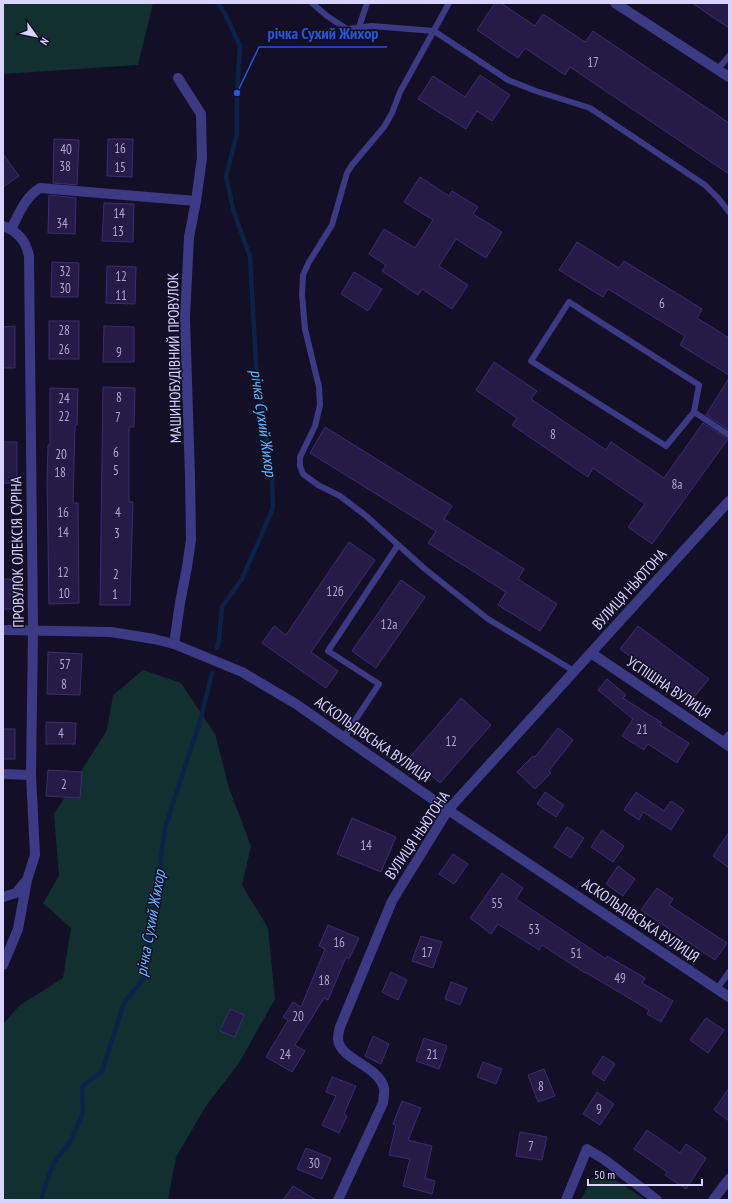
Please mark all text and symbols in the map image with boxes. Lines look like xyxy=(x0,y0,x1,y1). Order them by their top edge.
north arrow xyxy=(16,16,56,56)
callout: річка Сухий Жихор xyxy=(259,19,387,47)
text: річка Сухий Жихор xyxy=(268,23,378,43)
text: N xyxy=(37,35,52,48)
house number: 17 xyxy=(587,54,599,71)
house number: 16 xyxy=(114,140,126,157)
house number: 40 xyxy=(60,141,72,158)
house number: 38 xyxy=(59,158,71,175)
house number: 15 xyxy=(114,159,126,176)
house number: 14 xyxy=(113,205,125,222)
house number: 34 xyxy=(56,215,68,232)
house number: 13 xyxy=(112,223,124,240)
house number: 32 xyxy=(59,263,71,280)
house number: 12 xyxy=(115,268,127,285)
street label: МАШИНОБУДІВНИЙ ПРОВУЛОК xyxy=(163,272,185,443)
house number: 30 xyxy=(59,280,71,297)
house number: 11 xyxy=(115,287,127,304)
house number: 6 xyxy=(659,295,665,312)
house number: 28 xyxy=(58,322,70,339)
house number: 26 xyxy=(58,341,70,358)
house number: 9 xyxy=(116,344,122,361)
water label: річка Сухий Жихор xyxy=(247,368,282,479)
house number: 8 xyxy=(116,389,122,406)
house number: 24 xyxy=(58,390,70,407)
house number: 22 xyxy=(58,408,70,425)
house number: 7 xyxy=(115,409,121,426)
house number: 8 xyxy=(550,426,556,443)
house number: 6 xyxy=(113,444,119,461)
house number: 20 xyxy=(55,446,67,463)
house number: 5 xyxy=(113,462,119,479)
house number: 18 xyxy=(54,464,66,481)
street label: ПРОВУЛОК ОЛЕКСІЯ СУРІНА xyxy=(6,475,28,628)
house number: 8а xyxy=(671,476,683,493)
house number: 16 xyxy=(57,504,69,521)
house number: 4 xyxy=(115,504,121,521)
house number: 14 xyxy=(57,524,69,541)
house number: 3 xyxy=(114,525,120,542)
street label: ВУЛИЦЯ НЬЮТОНА xyxy=(588,544,671,633)
house number: 12 xyxy=(57,564,69,581)
house number: 2 xyxy=(113,566,119,583)
house number: 12б xyxy=(326,583,344,600)
house number: 10 xyxy=(58,585,70,602)
house number: 1 xyxy=(112,586,118,603)
house number: 12а xyxy=(381,616,397,633)
street label: УСПІШНА ВУЛИЦЯ xyxy=(623,652,715,722)
house number: 57 xyxy=(59,656,71,673)
house number: 8 xyxy=(61,676,67,693)
street label: АСКОЛЬДІВСЬКА ВУЛИЦЯ xyxy=(311,692,435,786)
house number: 21 xyxy=(636,721,648,738)
house number: 4 xyxy=(58,725,64,742)
house number: 12 xyxy=(445,733,457,750)
house number: 2 xyxy=(61,776,67,793)
street label: ВУЛИЦЯ НЬЮТОНА xyxy=(381,787,454,883)
house number: 14 xyxy=(360,837,372,854)
water label: річка Сухий Жихор xyxy=(131,867,169,978)
street label: АСКОЛЬДІВСЬКА ВУЛИЦЯ xyxy=(579,874,703,966)
house number: 55 xyxy=(491,895,503,912)
house number: 53 xyxy=(528,921,540,938)
house number: 16 xyxy=(333,934,345,951)
house number: 17 xyxy=(421,944,433,961)
house number: 51 xyxy=(570,945,582,962)
house number: 49 xyxy=(614,970,626,987)
house number: 18 xyxy=(318,972,330,989)
house number: 20 xyxy=(292,1008,304,1025)
house number: 24 xyxy=(279,1046,291,1063)
house number: 21 xyxy=(426,1046,438,1063)
house number: 8 xyxy=(538,1078,544,1095)
house number: 9 xyxy=(596,1101,602,1118)
house number: 7 xyxy=(528,1138,534,1155)
house number: 30 xyxy=(308,1155,320,1172)
scale bar xyxy=(588,1161,702,1187)
text: 50 m xyxy=(594,1167,615,1182)

